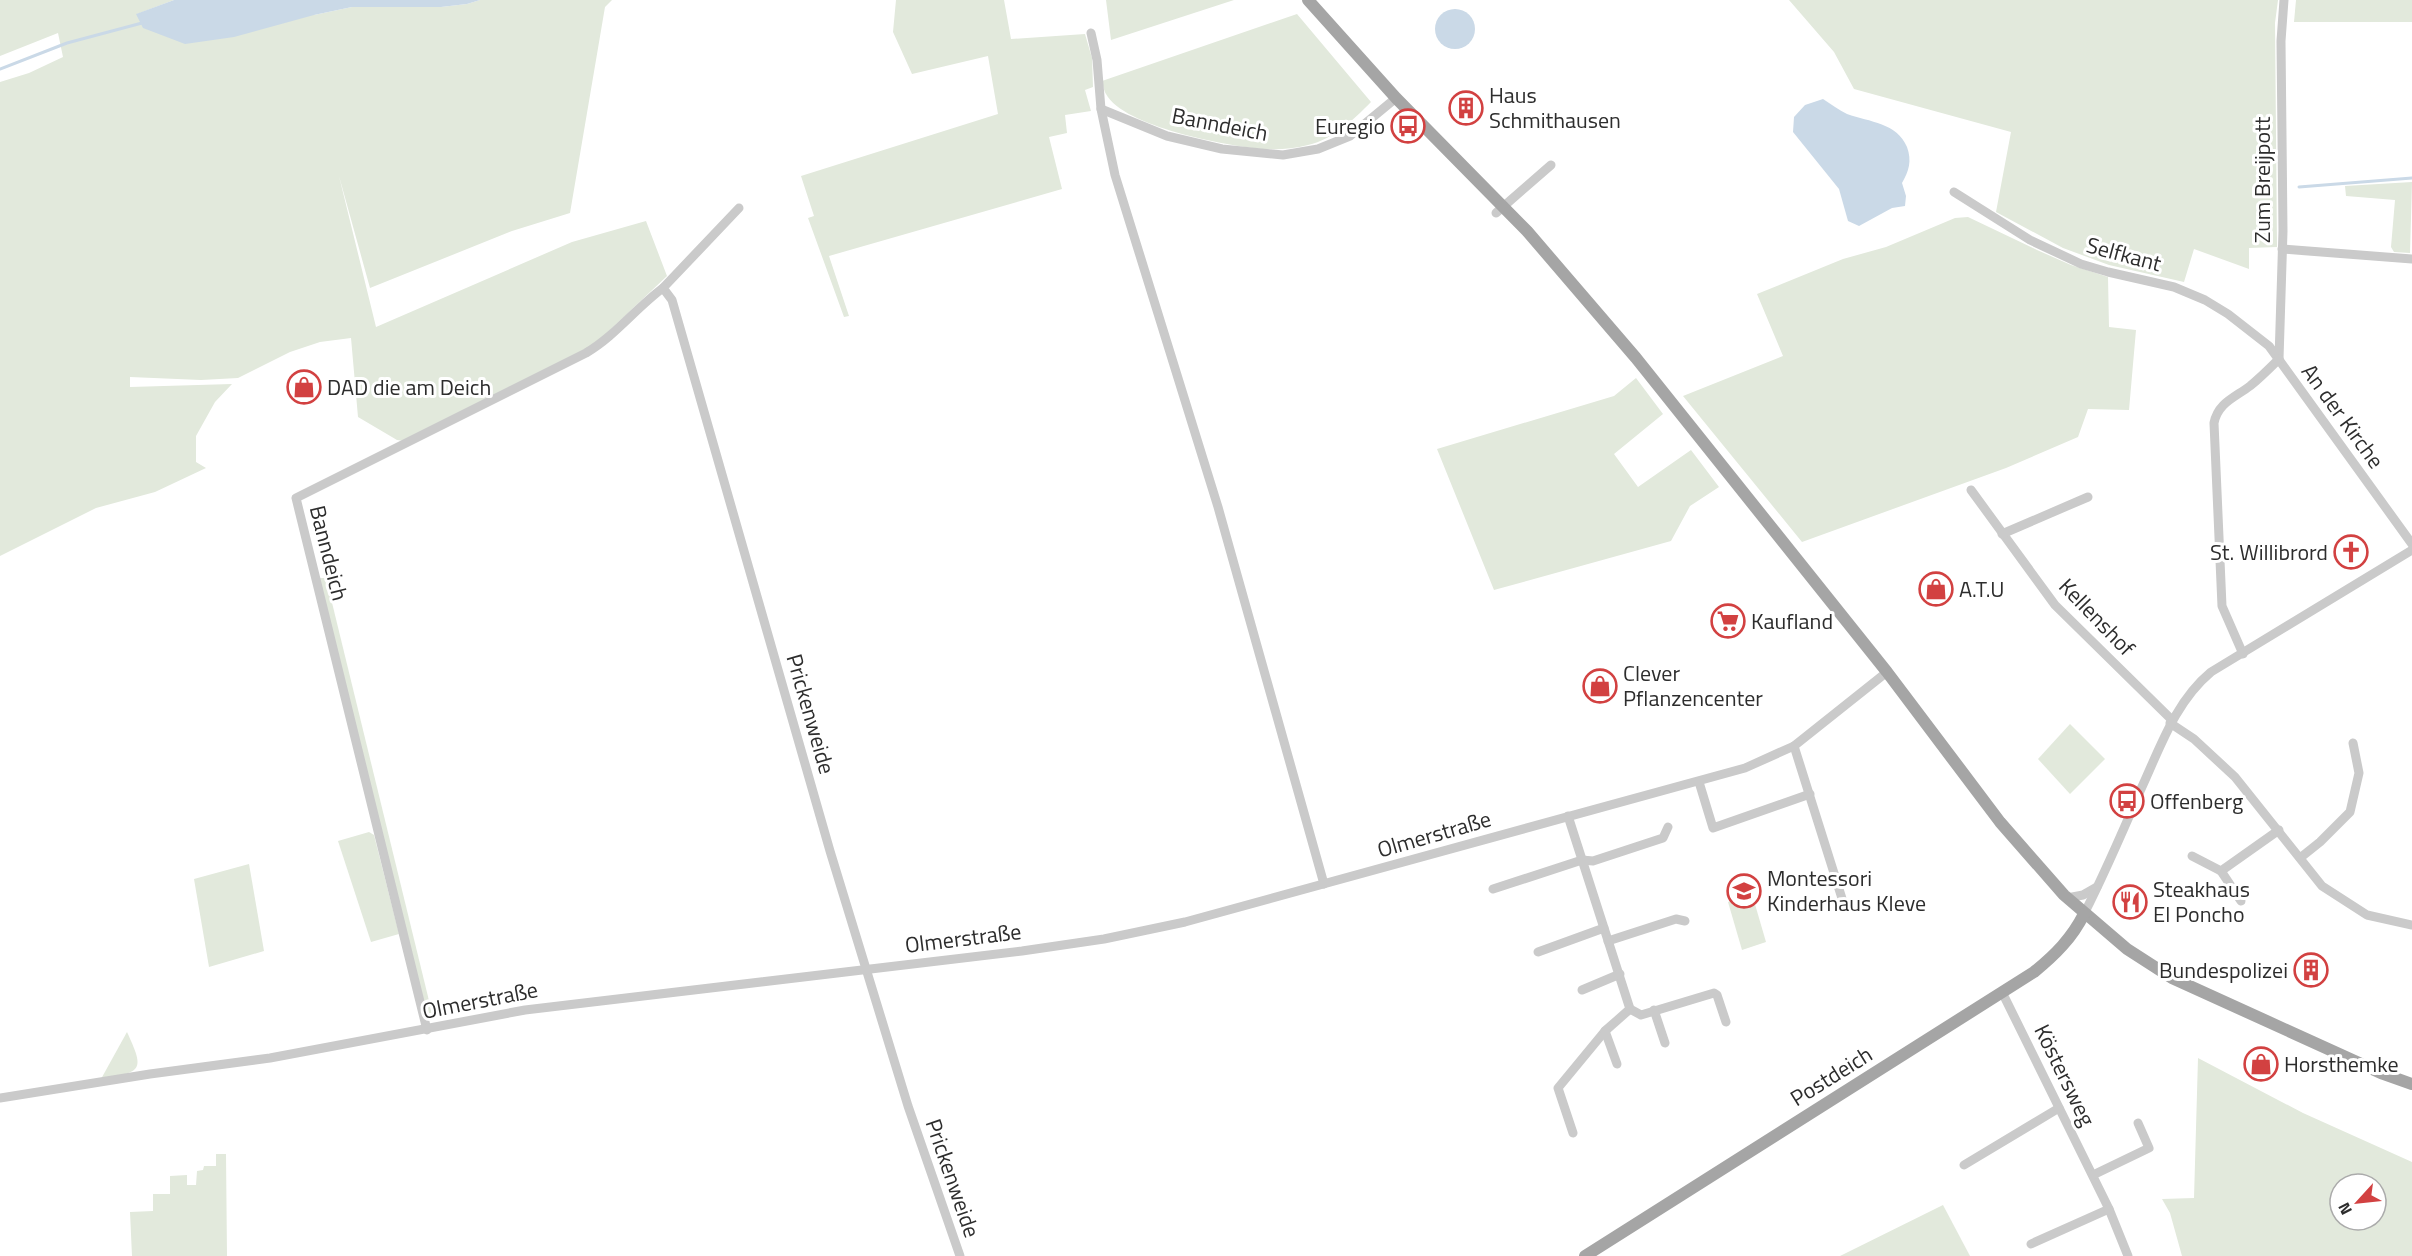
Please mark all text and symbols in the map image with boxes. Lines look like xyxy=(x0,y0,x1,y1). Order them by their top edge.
place label: Haus Schmithausen xyxy=(1489,78,1621,137)
building icon: Haus Schmithausen xyxy=(1448,90,1484,126)
street label: Banndeich xyxy=(1169,98,1271,150)
bus stop icon: Euregio xyxy=(1390,108,1426,144)
place label: Euregio xyxy=(1315,109,1385,143)
street label: Zum Breijpott xyxy=(2245,116,2279,243)
street label: Selfkant xyxy=(2083,228,2166,280)
street label: An der Kirche xyxy=(2293,357,2393,475)
shop icon: DAD die am Deich xyxy=(286,369,322,405)
place label: DAD die am Deich xyxy=(327,370,491,404)
street label: Banndeich xyxy=(301,502,357,604)
church icon: St. Willibrord xyxy=(2333,534,2369,570)
place label: St. Willibrord xyxy=(2210,535,2328,569)
street label: Kellenshof xyxy=(2051,570,2144,664)
shop icon: A.T.U xyxy=(1918,571,1954,607)
place label: A.T.U xyxy=(1959,572,2004,606)
supermarket icon: Kaufland xyxy=(1710,603,1746,639)
place label: Kaufland xyxy=(1751,604,1833,638)
street label: Prickenweide xyxy=(778,650,844,778)
place label: Clever Pflanzencenter xyxy=(1623,656,1763,715)
shop icon: Clever Pflanzencenter xyxy=(1582,668,1618,704)
bus stop icon: Offenberg xyxy=(2109,783,2145,819)
place label: Offenberg xyxy=(2150,784,2243,818)
street label: Olmerstraße xyxy=(1373,802,1495,866)
place label: Montessori Kinderhaus Kleve xyxy=(1767,861,1926,920)
place label: Steakhaus El Poncho xyxy=(2153,872,2250,931)
school or university icon: Montessori Kinderhaus Kleve xyxy=(1726,873,1762,909)
restaurant icon: Steakhaus El Poncho xyxy=(2112,884,2148,920)
street label: Olmerstraße xyxy=(903,914,1023,962)
building icon: Bundespolizei xyxy=(2293,952,2329,988)
place label: Bundespolizei xyxy=(2159,953,2288,987)
street label: Olmerstraße xyxy=(419,972,541,1028)
street label: Köstersweg xyxy=(2026,1018,2104,1132)
street label: Postdeich xyxy=(1783,1037,1879,1115)
shop icon: Horsthemke xyxy=(2243,1046,2279,1082)
place label: Horsthemke xyxy=(2284,1047,2399,1081)
street label: Prickenweide xyxy=(917,1114,989,1242)
north arrow xyxy=(2328,1172,2388,1232)
text: N xyxy=(2331,1198,2358,1219)

